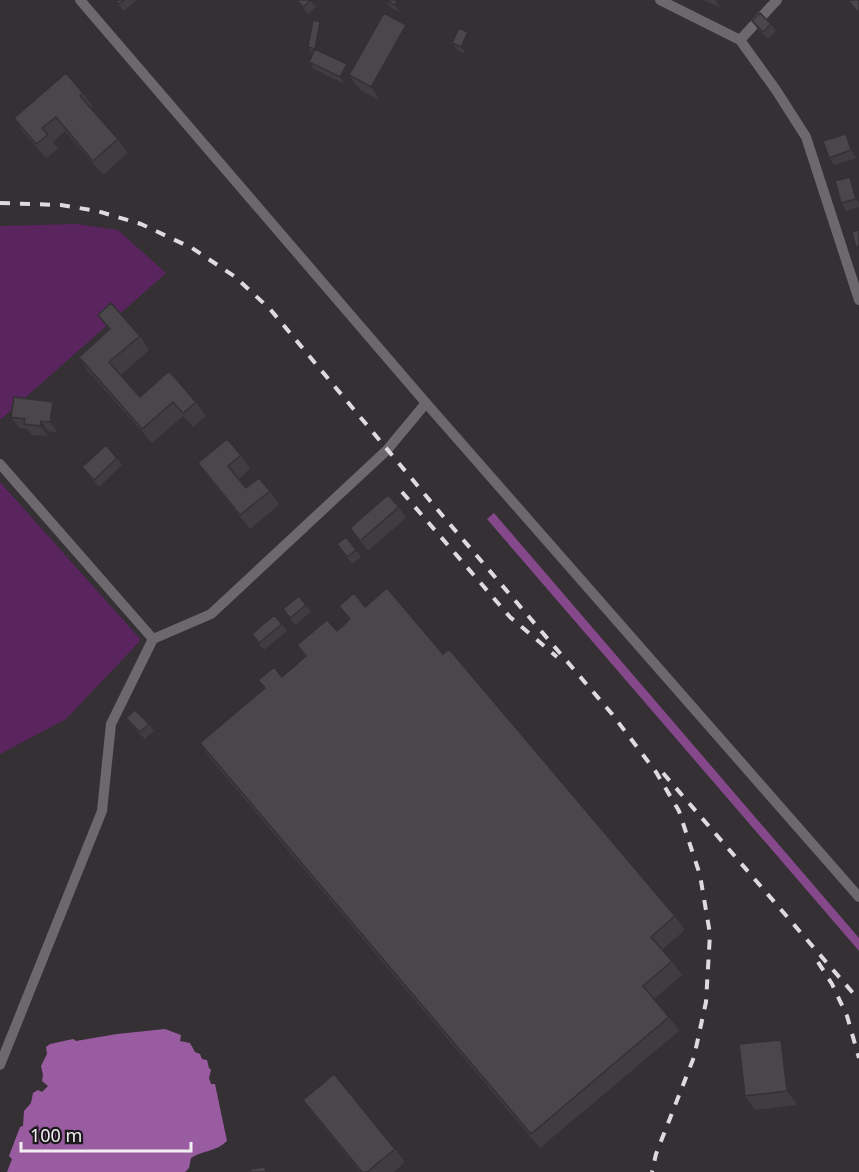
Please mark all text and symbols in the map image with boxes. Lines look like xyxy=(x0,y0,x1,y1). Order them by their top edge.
scale bar xyxy=(21,1115,190,1153)
text: 100 m xyxy=(30,1123,82,1147)

